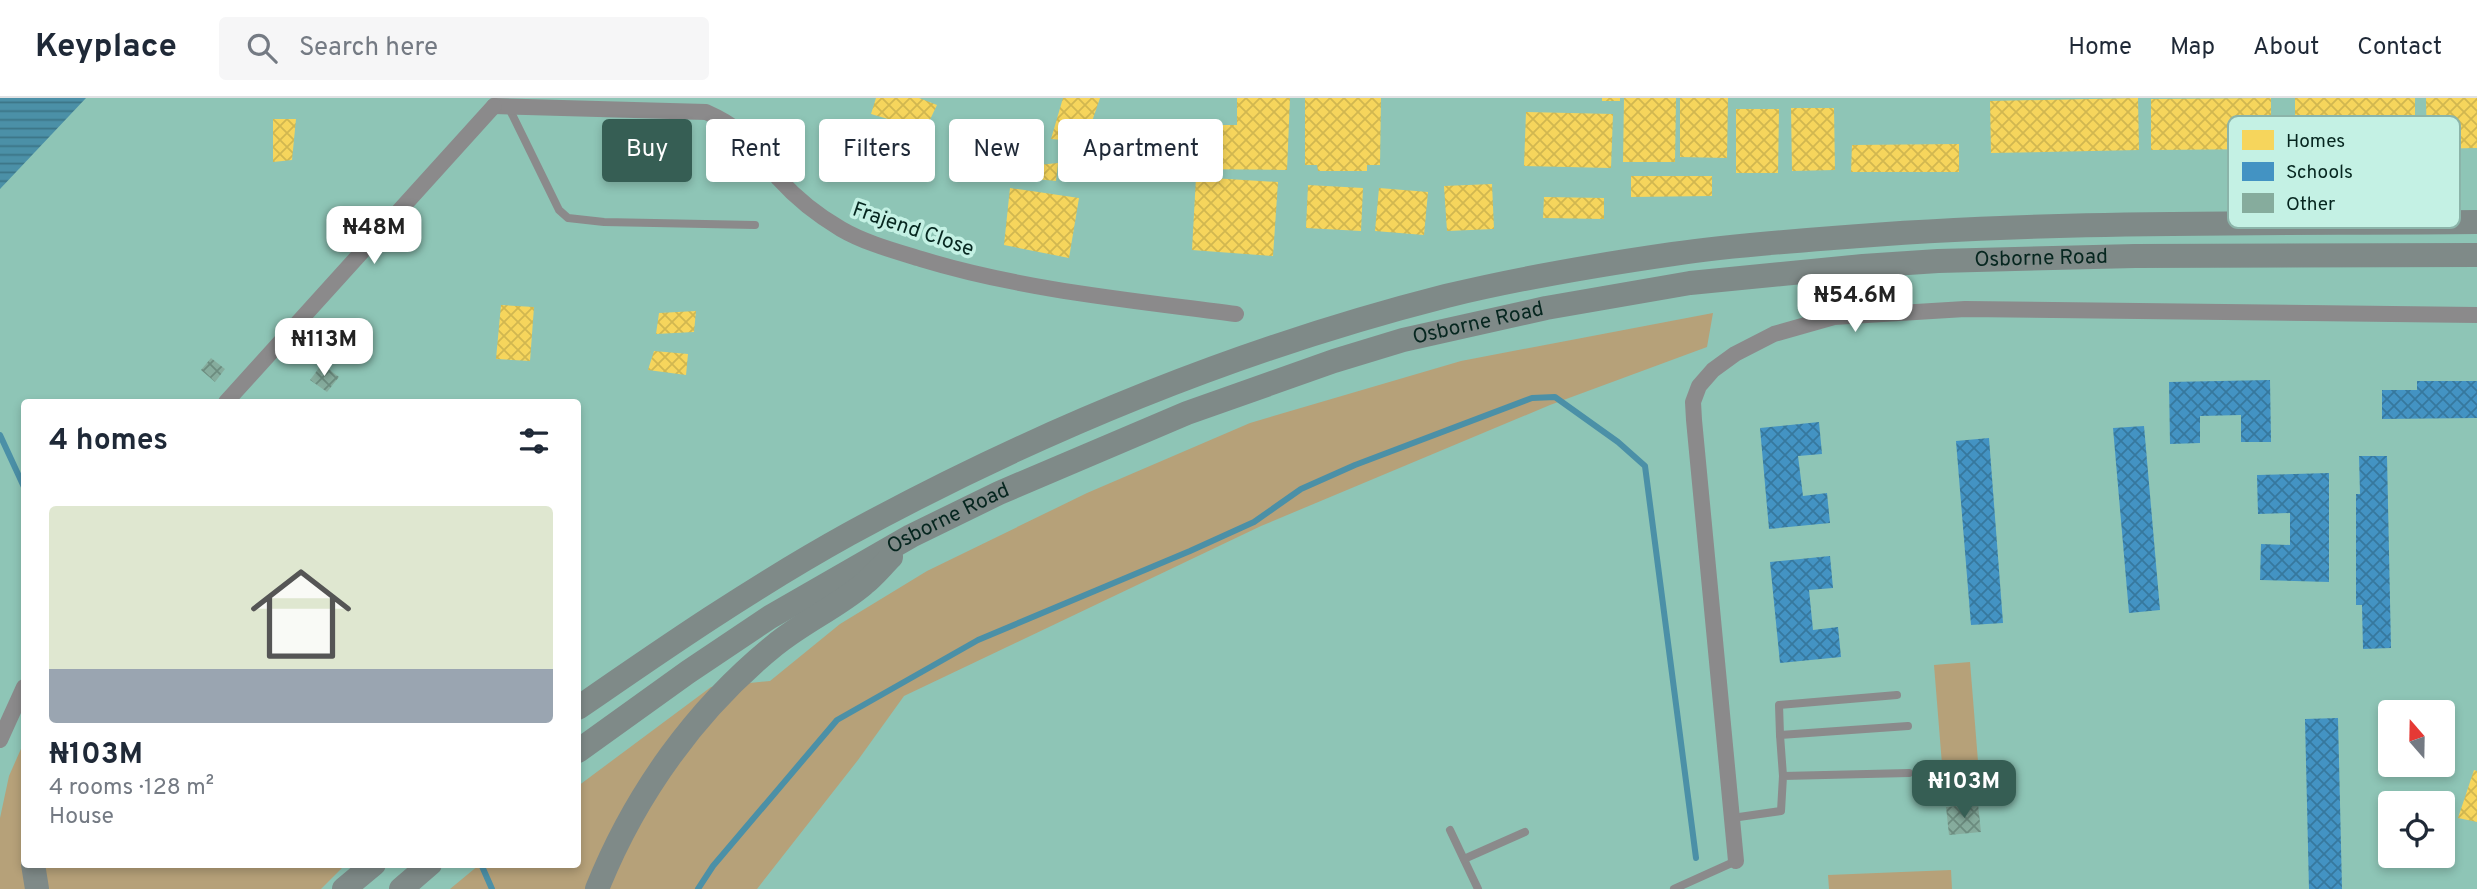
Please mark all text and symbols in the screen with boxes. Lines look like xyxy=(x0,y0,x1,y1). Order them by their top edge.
search box xyxy=(219,17,709,80)
text: Keyplace xyxy=(35,27,177,69)
icon: search xyxy=(243,29,281,67)
text: Search here xyxy=(299,32,438,65)
text: Home xyxy=(2068,33,2132,63)
text: Map xyxy=(2170,33,2215,63)
text: About xyxy=(2253,33,2319,63)
text: Contact xyxy=(2357,33,2442,63)
legend xyxy=(2228,116,2460,228)
chip: Buy xyxy=(602,119,692,182)
chip: Rent xyxy=(706,119,805,182)
chip: Filters xyxy=(819,119,935,182)
chip: New xyxy=(949,119,1044,182)
chip: Apartment xyxy=(1058,119,1223,182)
text: Homes xyxy=(2286,130,2345,154)
text: Schools xyxy=(2286,161,2353,185)
text: Other xyxy=(2286,193,2336,217)
street label: Frajend Close xyxy=(849,197,977,263)
pin: ₦48M xyxy=(333,206,415,266)
text: ₦48M xyxy=(342,214,406,243)
street label: Osborne Road xyxy=(1974,243,2108,274)
pin: ₦54.6M xyxy=(1798,274,1912,334)
text: ₦54.6M xyxy=(1814,282,1896,311)
street label: Osborne Road xyxy=(1410,295,1546,351)
pin: ₦113M xyxy=(275,318,373,378)
text: ₦113M xyxy=(291,326,357,355)
icon: filters xyxy=(515,422,553,460)
text: 4 homes xyxy=(49,423,168,460)
street label: Osborne Road xyxy=(882,477,1014,560)
icon: home xyxy=(238,551,364,677)
north arrow xyxy=(2378,700,2455,777)
map controls xyxy=(2378,700,2455,868)
text: ₦103M xyxy=(49,737,143,774)
pin: ₦103M xyxy=(1915,760,2013,820)
text: ₦103M xyxy=(1928,768,2000,797)
text: 4 rooms · 128 m² xyxy=(49,774,214,803)
button: locate xyxy=(2378,791,2455,868)
text: House xyxy=(49,803,114,832)

